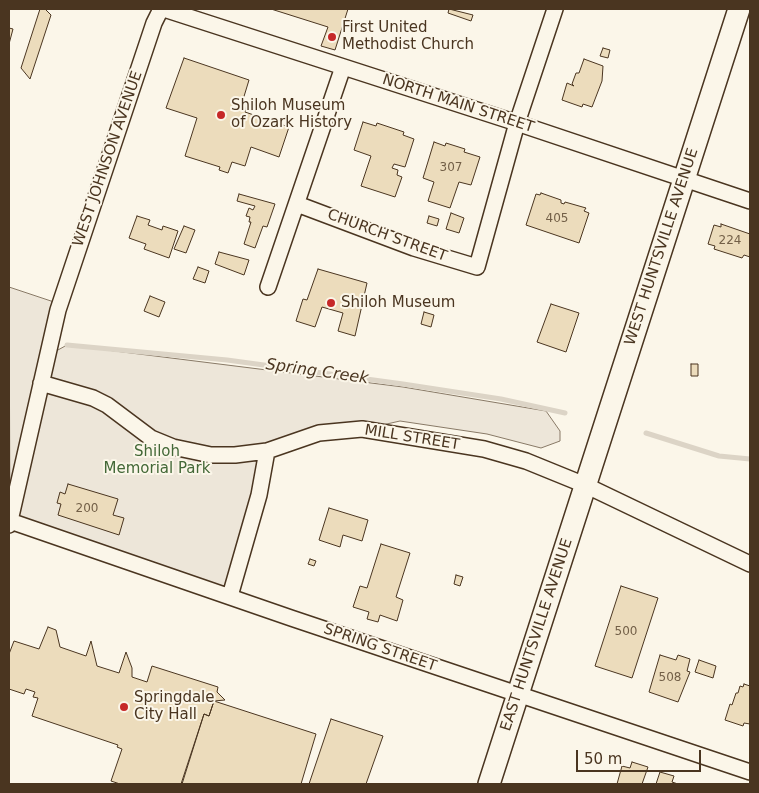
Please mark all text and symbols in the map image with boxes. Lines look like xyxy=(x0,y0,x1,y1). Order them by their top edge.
place label: First United Methodist Church xyxy=(342,19,474,54)
marker: First United Methodist Church xyxy=(326,31,338,43)
street label: WEST JOHNSON AVENUE xyxy=(69,69,147,249)
street label: NORTH MAIN STREET xyxy=(380,71,536,137)
place label: Shiloh Museum of Ozark History xyxy=(231,97,352,132)
marker: Shiloh Museum of Ozark History xyxy=(215,109,227,121)
street label: WEST HUNTSVILLE AVENUE xyxy=(622,146,702,348)
house number: 307 xyxy=(440,161,462,175)
street label: CHURCH STREET xyxy=(325,206,449,266)
house number: 405 xyxy=(546,212,568,226)
house number: 224 xyxy=(719,234,741,248)
place label: Shiloh Museum xyxy=(341,294,455,312)
marker: Shiloh Museum xyxy=(325,297,337,309)
water label: Spring Creek xyxy=(264,355,370,389)
street label: MILL STREET xyxy=(363,422,461,454)
park label: Shiloh Memorial Park xyxy=(104,443,210,478)
house number: 200 xyxy=(76,502,98,516)
street label: EAST HUNTSVILLE AVENUE xyxy=(497,536,577,734)
street label: SPRING STREET xyxy=(321,620,439,676)
house number: 500 xyxy=(615,625,637,639)
house number: 508 xyxy=(659,671,681,685)
place label: Springdale City Hall xyxy=(134,689,215,724)
marker: Springdale City Hall xyxy=(118,701,130,713)
scale bar xyxy=(579,740,704,772)
text: 50 m xyxy=(584,750,622,768)

